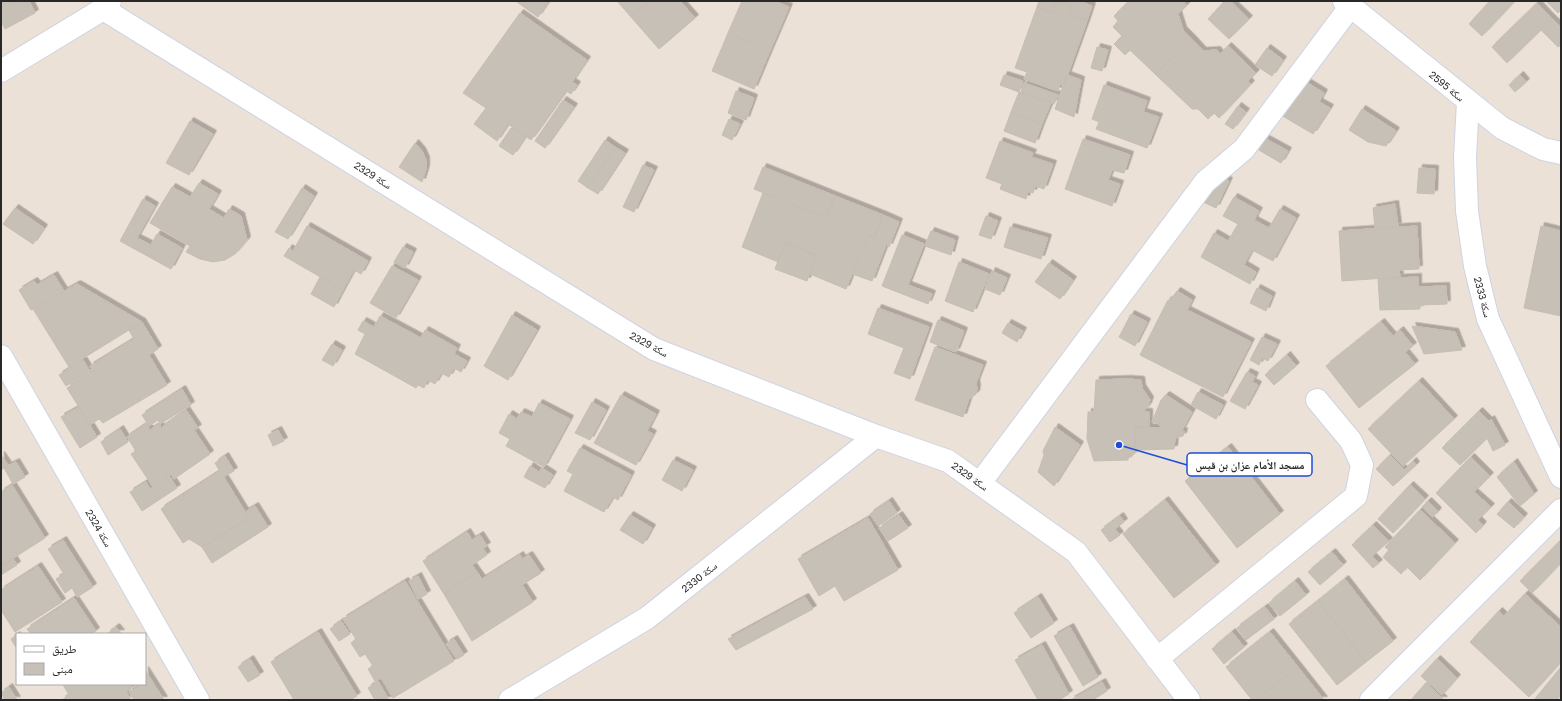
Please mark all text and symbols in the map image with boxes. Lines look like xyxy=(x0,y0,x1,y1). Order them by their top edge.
street label: سكة 2595 xyxy=(1427,68,1467,104)
street label: سكة 2329 xyxy=(352,159,394,191)
street label: سكة 2333 xyxy=(1472,275,1494,319)
street label: سكة 2329 xyxy=(628,329,671,359)
callout: مسجد الأمام عزان بن قيس xyxy=(1187,453,1312,476)
text: مسجد الأمام عزان بن قيس xyxy=(1196,458,1304,473)
street label: سكة 2329 xyxy=(949,459,991,493)
street label: سكة 2324 xyxy=(83,507,115,549)
street label: سكة 2330 xyxy=(679,559,720,595)
legend xyxy=(16,633,146,685)
text: طريق xyxy=(52,641,77,656)
text: مبنى xyxy=(52,661,73,676)

